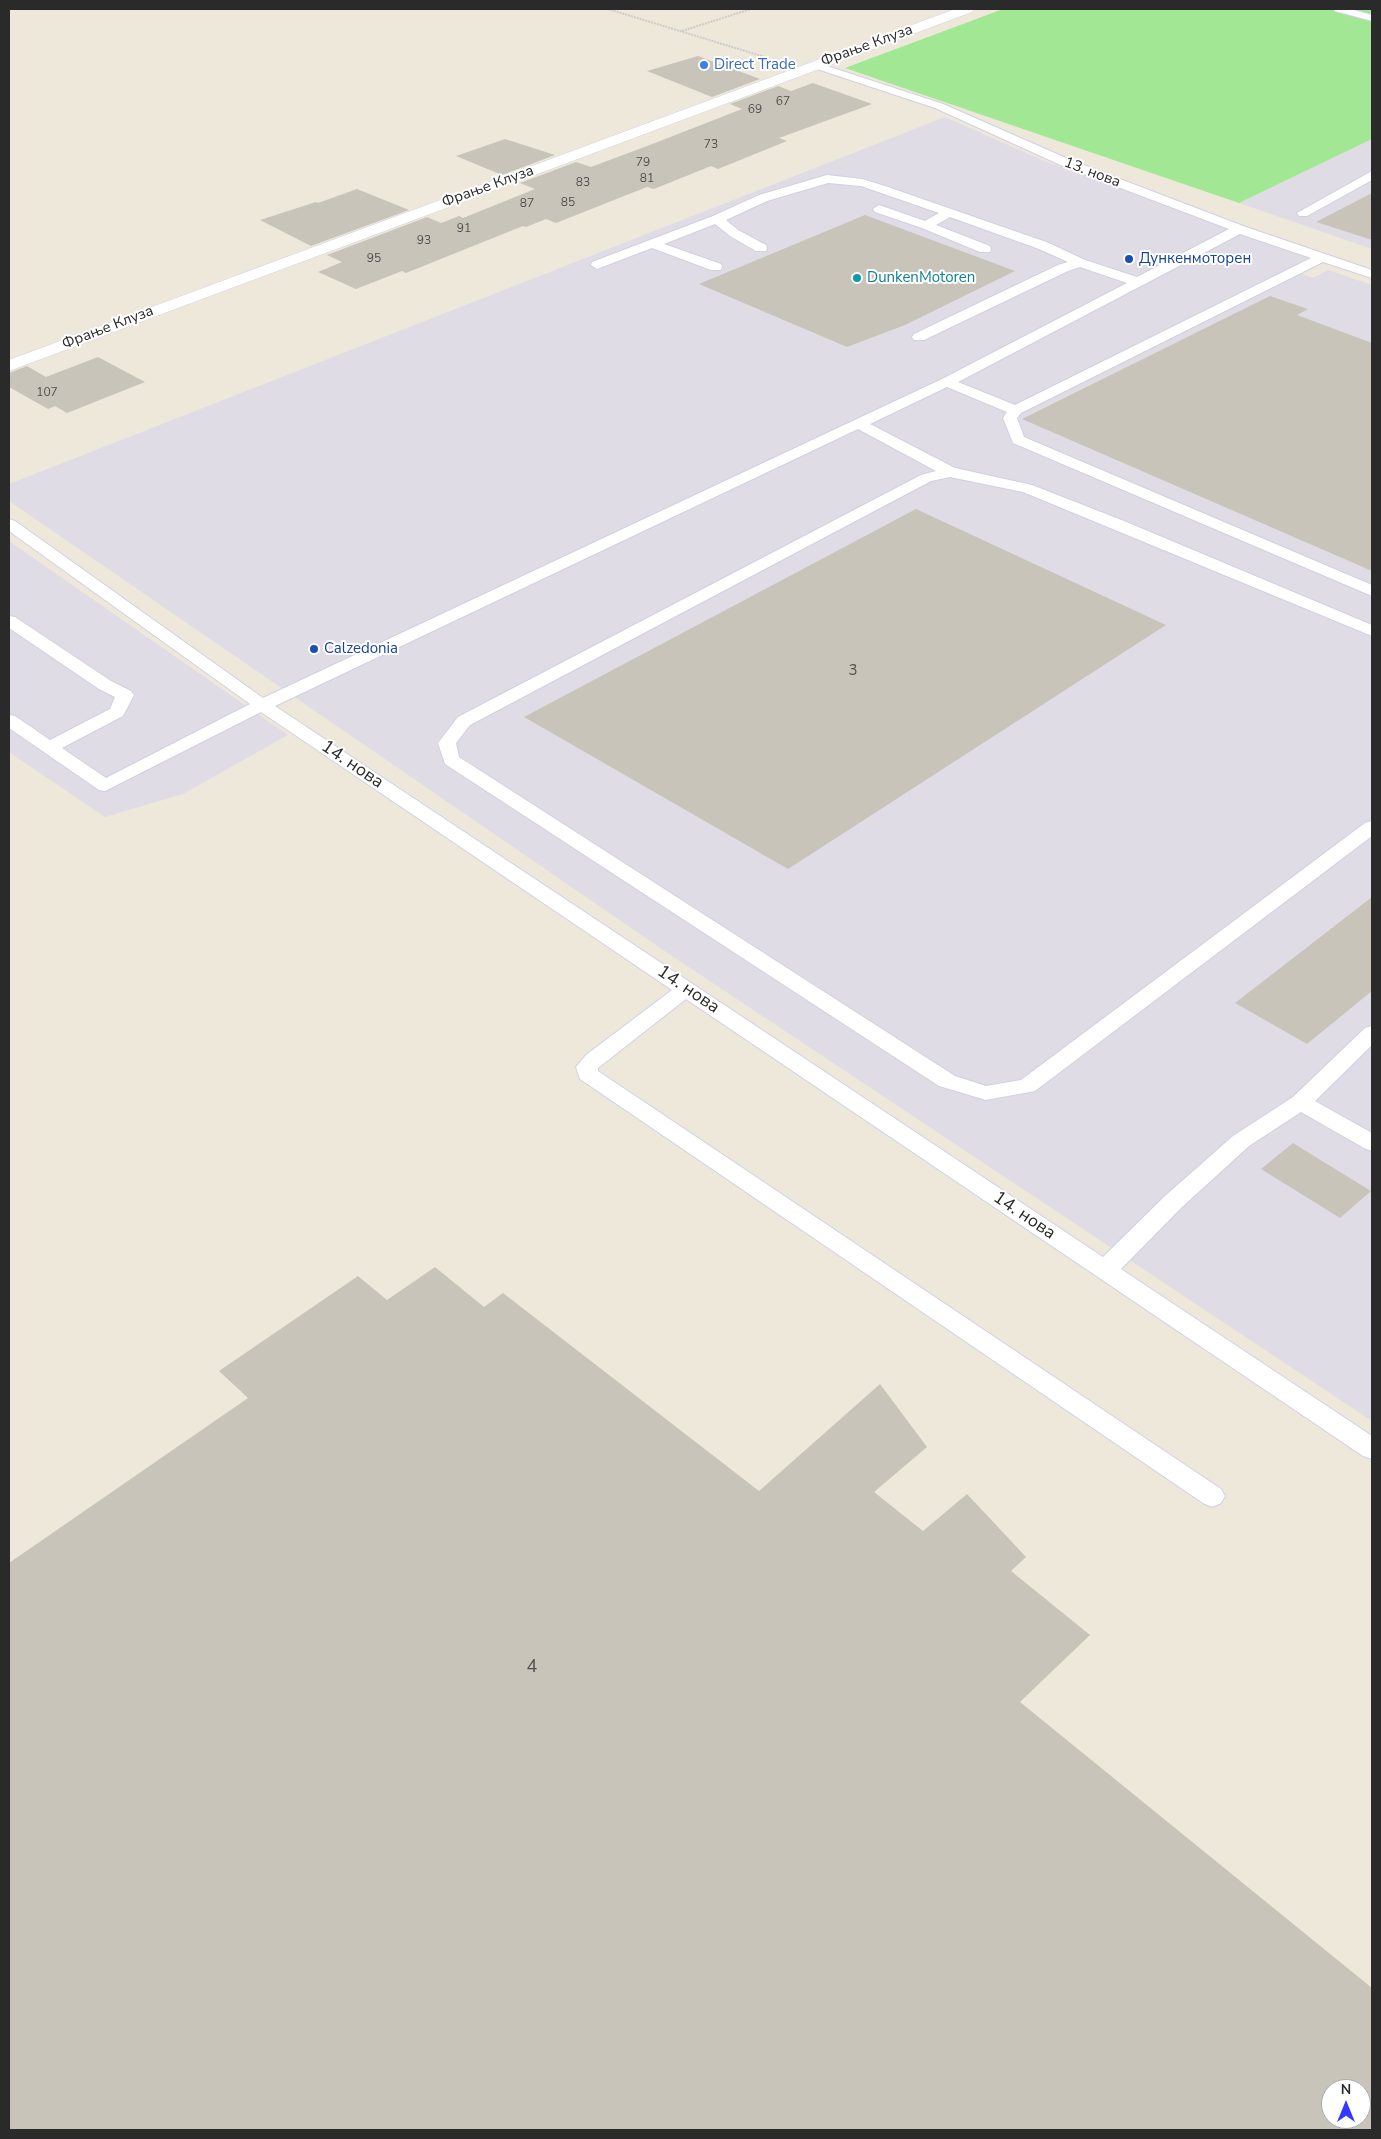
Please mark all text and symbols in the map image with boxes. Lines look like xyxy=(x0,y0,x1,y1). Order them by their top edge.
street label: Фрање Клуза xyxy=(819,21,915,71)
place label: Direct Trade xyxy=(714,56,796,74)
marker: Direct Trade xyxy=(698,59,710,71)
house number: 67 xyxy=(776,95,790,109)
house number: 69 xyxy=(748,103,762,117)
house number: 73 xyxy=(704,138,718,152)
street label: 13. нова xyxy=(1061,154,1123,192)
house number: 79 xyxy=(636,156,650,170)
street label: Фрање Клуза xyxy=(440,162,536,212)
house number: 81 xyxy=(640,172,654,186)
house number: 83 xyxy=(576,176,590,190)
house number: 85 xyxy=(561,196,575,210)
house number: 87 xyxy=(520,197,534,211)
house number: 91 xyxy=(457,222,471,236)
house number: 93 xyxy=(417,234,431,248)
place label: Дункенмоторен xyxy=(1139,250,1251,268)
house number: 95 xyxy=(367,252,381,266)
marker: Дункенмоторен xyxy=(1123,253,1135,265)
place label: DunkenMotoren xyxy=(867,269,975,287)
marker: DunkenMotoren xyxy=(851,272,863,284)
street label: Фрање Клуза xyxy=(60,302,156,354)
house number: 107 xyxy=(36,386,58,400)
place label: Calzedonia xyxy=(324,640,398,658)
marker: Calzedonia xyxy=(308,643,320,655)
house number: 3 xyxy=(849,662,857,680)
street label: 14. нова xyxy=(317,736,387,794)
street label: 14. нова xyxy=(653,961,723,1019)
street label: 14. нова xyxy=(989,1187,1059,1245)
house number: 4 xyxy=(527,1657,537,1679)
north arrow xyxy=(1321,2079,1371,2129)
text: N xyxy=(1341,2080,1351,2099)

